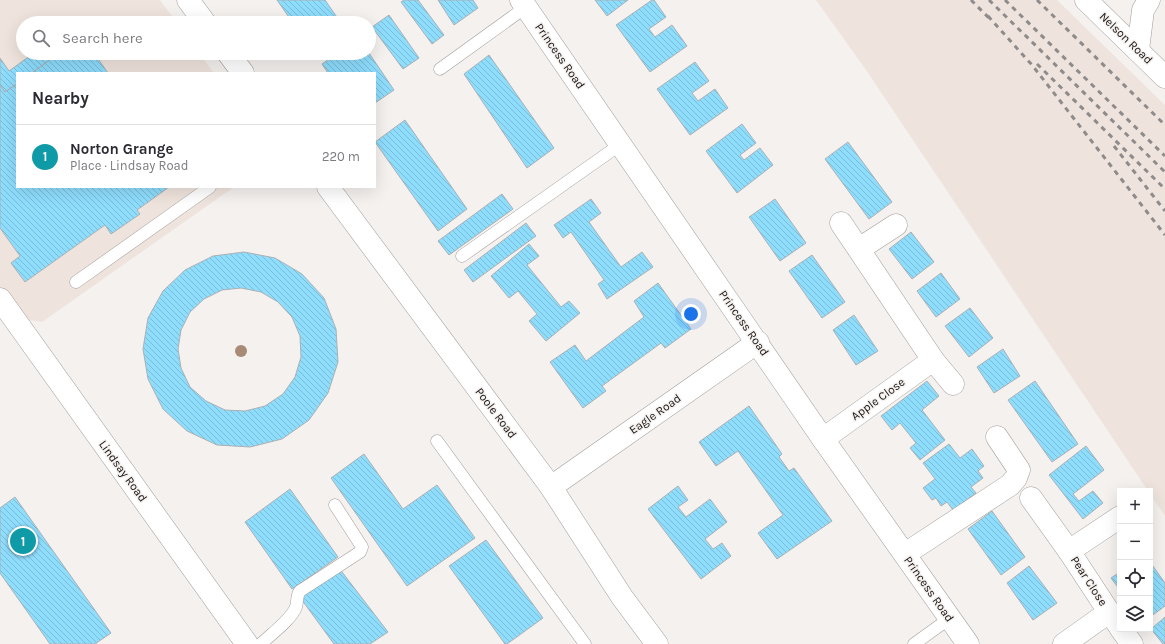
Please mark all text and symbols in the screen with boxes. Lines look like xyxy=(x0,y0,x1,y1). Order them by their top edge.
street label: Nelson Road xyxy=(1097,9,1155,67)
search box xyxy=(16,16,376,60)
street label: Princess Road xyxy=(532,20,588,92)
icon: search xyxy=(30,27,52,49)
text: Search here xyxy=(62,29,143,47)
text: Nearby xyxy=(32,88,89,108)
text: Norton Grange xyxy=(70,140,174,158)
text: 1 xyxy=(43,149,47,164)
text: 220 m xyxy=(322,149,360,164)
text: Place · Lindsay Road xyxy=(70,158,188,173)
street label: Princess Road xyxy=(716,287,772,359)
your location xyxy=(681,304,701,324)
street label: Apple Close xyxy=(848,375,908,423)
street label: Poole Road xyxy=(472,385,520,441)
street label: Eagle Road xyxy=(626,391,684,437)
street label: Lindsay Road xyxy=(96,438,150,504)
map controls xyxy=(1117,488,1153,632)
button: + xyxy=(1117,488,1153,524)
button: − xyxy=(1117,524,1153,560)
pin: 1 xyxy=(10,526,36,556)
street label: Princess Road xyxy=(901,553,957,625)
street label: Pear Close xyxy=(1068,554,1110,608)
button: locate xyxy=(1117,560,1153,596)
button: layers xyxy=(1117,596,1153,632)

